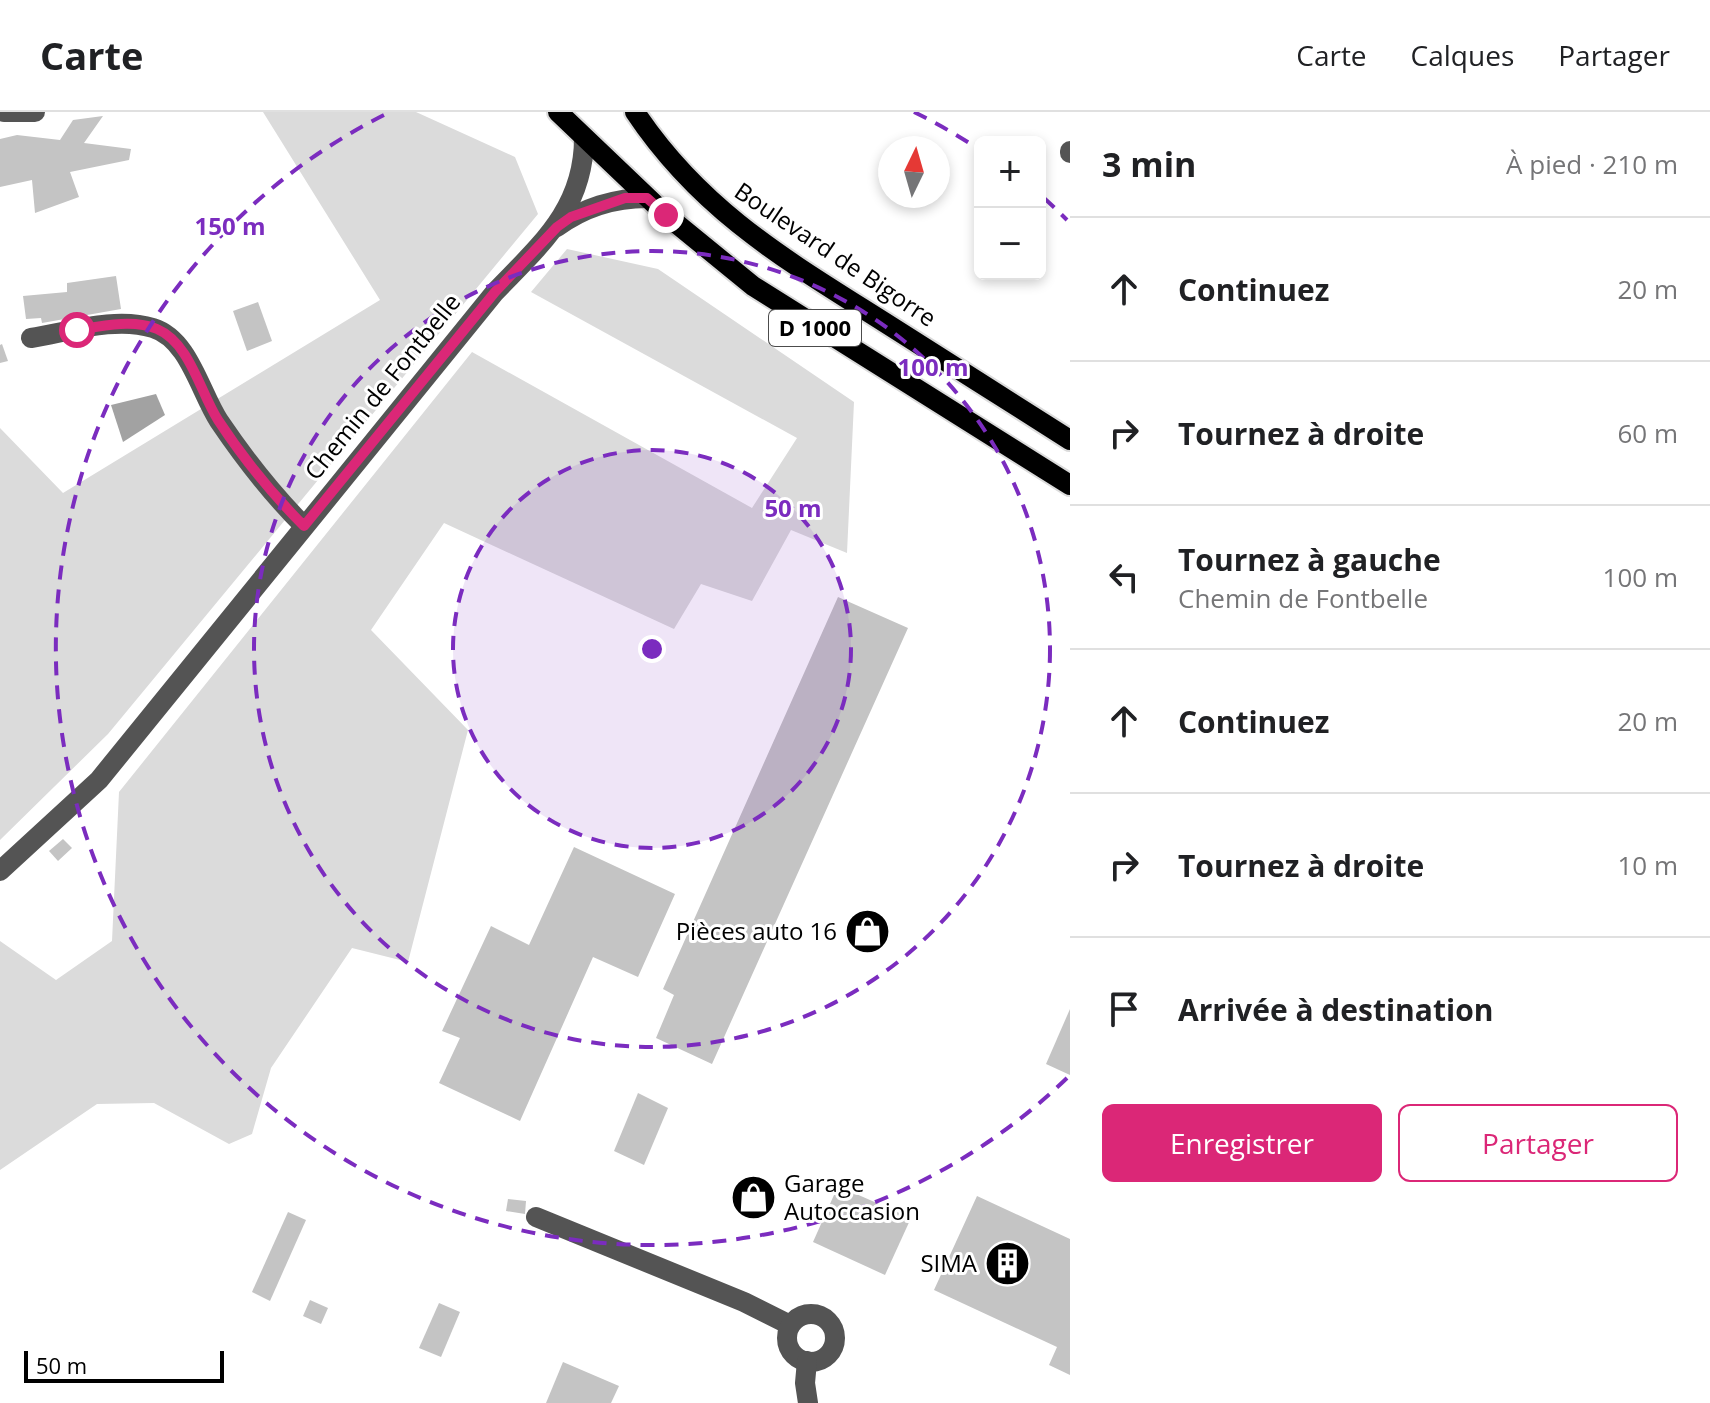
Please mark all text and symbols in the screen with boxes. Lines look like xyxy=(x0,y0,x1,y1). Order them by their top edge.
text: Carte xyxy=(40,29,143,81)
text: Carte xyxy=(1296,36,1367,74)
text: Calques xyxy=(1411,36,1514,74)
text: Partager xyxy=(1558,36,1670,74)
north arrow xyxy=(878,136,950,208)
map controls xyxy=(974,136,1046,280)
button: + xyxy=(974,136,1046,208)
text: 3 min xyxy=(1102,141,1196,187)
text: À pied · 210 m xyxy=(1506,146,1678,182)
street label: Boulevard de Bigorre xyxy=(728,174,943,334)
route end xyxy=(648,197,684,233)
button: − xyxy=(974,208,1046,280)
text: 150 m xyxy=(195,209,265,242)
icon: ahead xyxy=(1102,267,1146,311)
text: Continuez xyxy=(1178,269,1329,310)
text: 20 m xyxy=(1617,271,1678,307)
street label: Chemin de Fontbelle xyxy=(296,286,467,486)
road number: D 1000 xyxy=(769,310,861,346)
route start xyxy=(59,312,95,348)
text: 100 m xyxy=(898,350,968,383)
icon: right xyxy=(1102,411,1146,455)
text: Tournez à droite xyxy=(1178,413,1424,454)
text: 60 m xyxy=(1617,415,1678,451)
text: 50 m xyxy=(764,491,822,524)
text: Tournez à gauche xyxy=(1178,539,1441,580)
icon: left xyxy=(1102,555,1146,599)
text: 100 m xyxy=(1603,559,1678,595)
text: Chemin de Fontbelle xyxy=(1178,580,1428,616)
centre of rings xyxy=(638,635,666,663)
icon: ahead xyxy=(1102,699,1146,743)
text: Continuez xyxy=(1178,701,1329,742)
text: 20 m xyxy=(1617,703,1678,739)
icon: right xyxy=(1102,843,1146,887)
text: Tournez à droite xyxy=(1178,845,1424,886)
text: 10 m xyxy=(1617,847,1678,883)
shop icon: Pièces auto 16 xyxy=(844,908,892,956)
place label: Pièces auto 16 xyxy=(676,914,837,947)
icon: arrive xyxy=(1102,987,1146,1031)
text: Arrivée à destination xyxy=(1178,989,1493,1030)
button: Enregistrer xyxy=(1102,1104,1382,1182)
button: Partager xyxy=(1398,1104,1678,1182)
place label: Garage Autoccasion xyxy=(784,1166,920,1227)
shop icon: Garage Autoccasion xyxy=(729,1174,777,1222)
building icon: SIMA xyxy=(984,1240,1032,1288)
place label: SIMA xyxy=(920,1246,978,1279)
scale bar xyxy=(24,1347,224,1383)
text: 50 m xyxy=(36,1350,87,1380)

